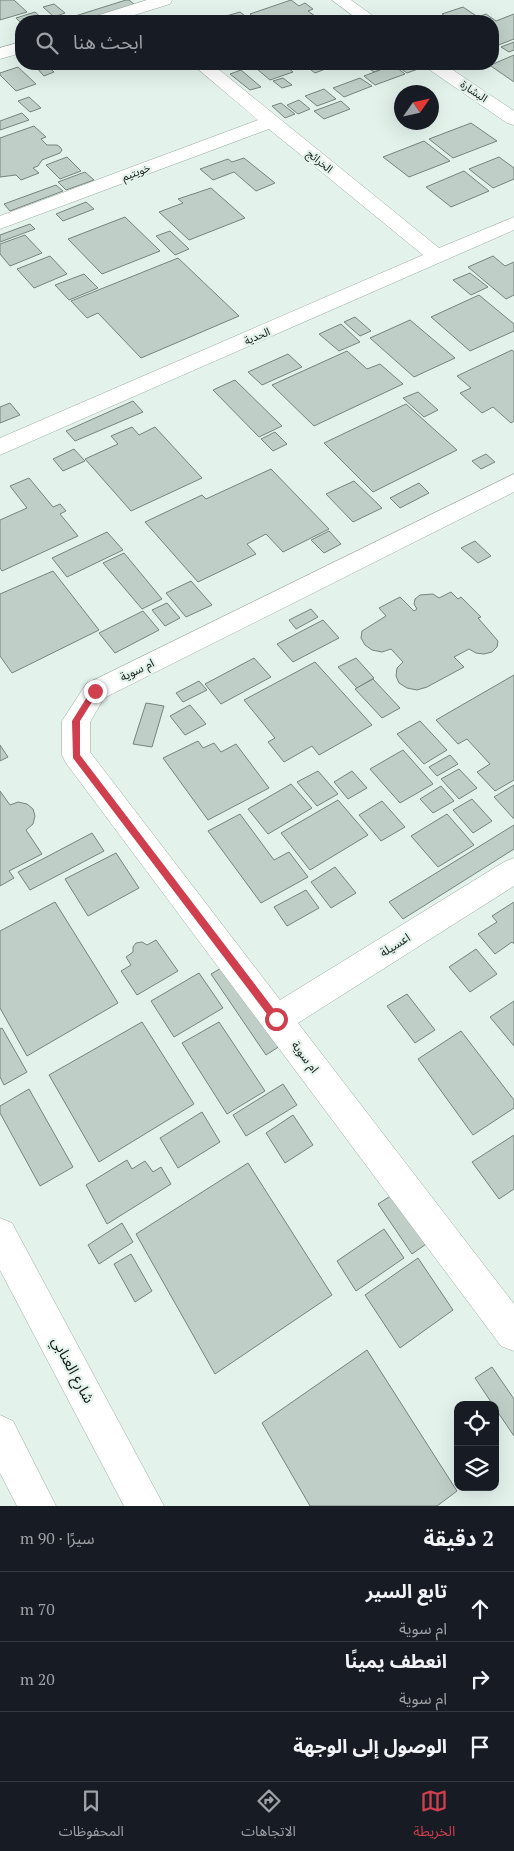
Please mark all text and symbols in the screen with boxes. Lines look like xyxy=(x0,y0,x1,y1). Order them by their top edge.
search box xyxy=(15,15,499,70)
icon: search xyxy=(33,29,61,57)
text: ابحث هنا xyxy=(73,29,143,54)
street label: البشارة xyxy=(458,77,490,105)
north arrow xyxy=(394,85,439,130)
street label: الخرائج xyxy=(304,146,336,176)
street label: خويتيم xyxy=(120,160,153,186)
street label: الحدية xyxy=(242,324,272,348)
street label: ام سوية xyxy=(117,655,157,686)
route end xyxy=(84,680,107,703)
street label: اعسيلة xyxy=(377,929,413,960)
route start xyxy=(265,1008,288,1031)
street label: ام سوية xyxy=(287,1038,322,1077)
street label: شارع العنابي xyxy=(45,1333,100,1408)
map controls xyxy=(454,1401,499,1491)
button: locate xyxy=(454,1401,499,1446)
button: layers xyxy=(454,1446,499,1491)
text: 2 دقيقة xyxy=(424,1524,494,1552)
text: سيرًا · 90 m xyxy=(20,1527,95,1549)
text: تابع السير xyxy=(366,1578,447,1603)
icon: ahead xyxy=(466,1595,494,1623)
text: 70 m xyxy=(20,1598,55,1620)
text: ام سوية xyxy=(399,1617,447,1639)
text: انعطف يمينًا xyxy=(345,1648,447,1673)
icon: right xyxy=(466,1665,494,1693)
text: 20 m xyxy=(20,1668,55,1690)
text: ام سوية xyxy=(399,1687,447,1709)
text: الوصول إلى الوجهة xyxy=(293,1733,447,1758)
icon: arrive xyxy=(466,1733,494,1761)
tab: المحفوظات xyxy=(59,1787,124,1846)
tab: الاتجاهات xyxy=(241,1787,296,1846)
tab: الخريطة xyxy=(413,1787,455,1846)

